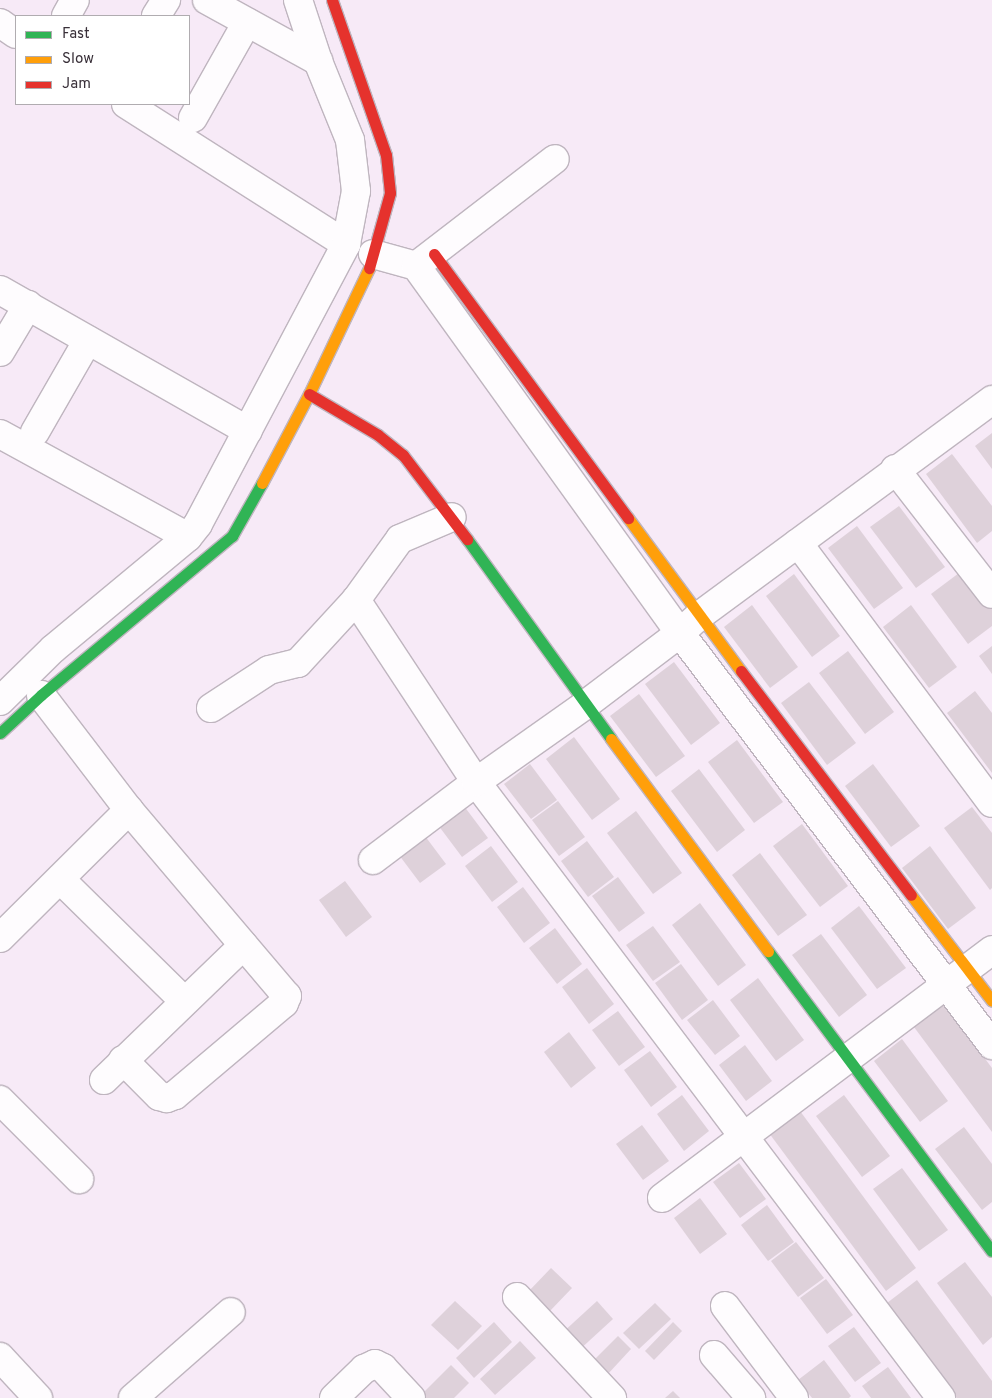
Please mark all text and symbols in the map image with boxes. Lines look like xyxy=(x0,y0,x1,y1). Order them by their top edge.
legend xyxy=(15,15,190,105)
text: Fast xyxy=(62,25,90,44)
text: Slow xyxy=(62,50,94,69)
text: Jam xyxy=(62,75,91,94)

